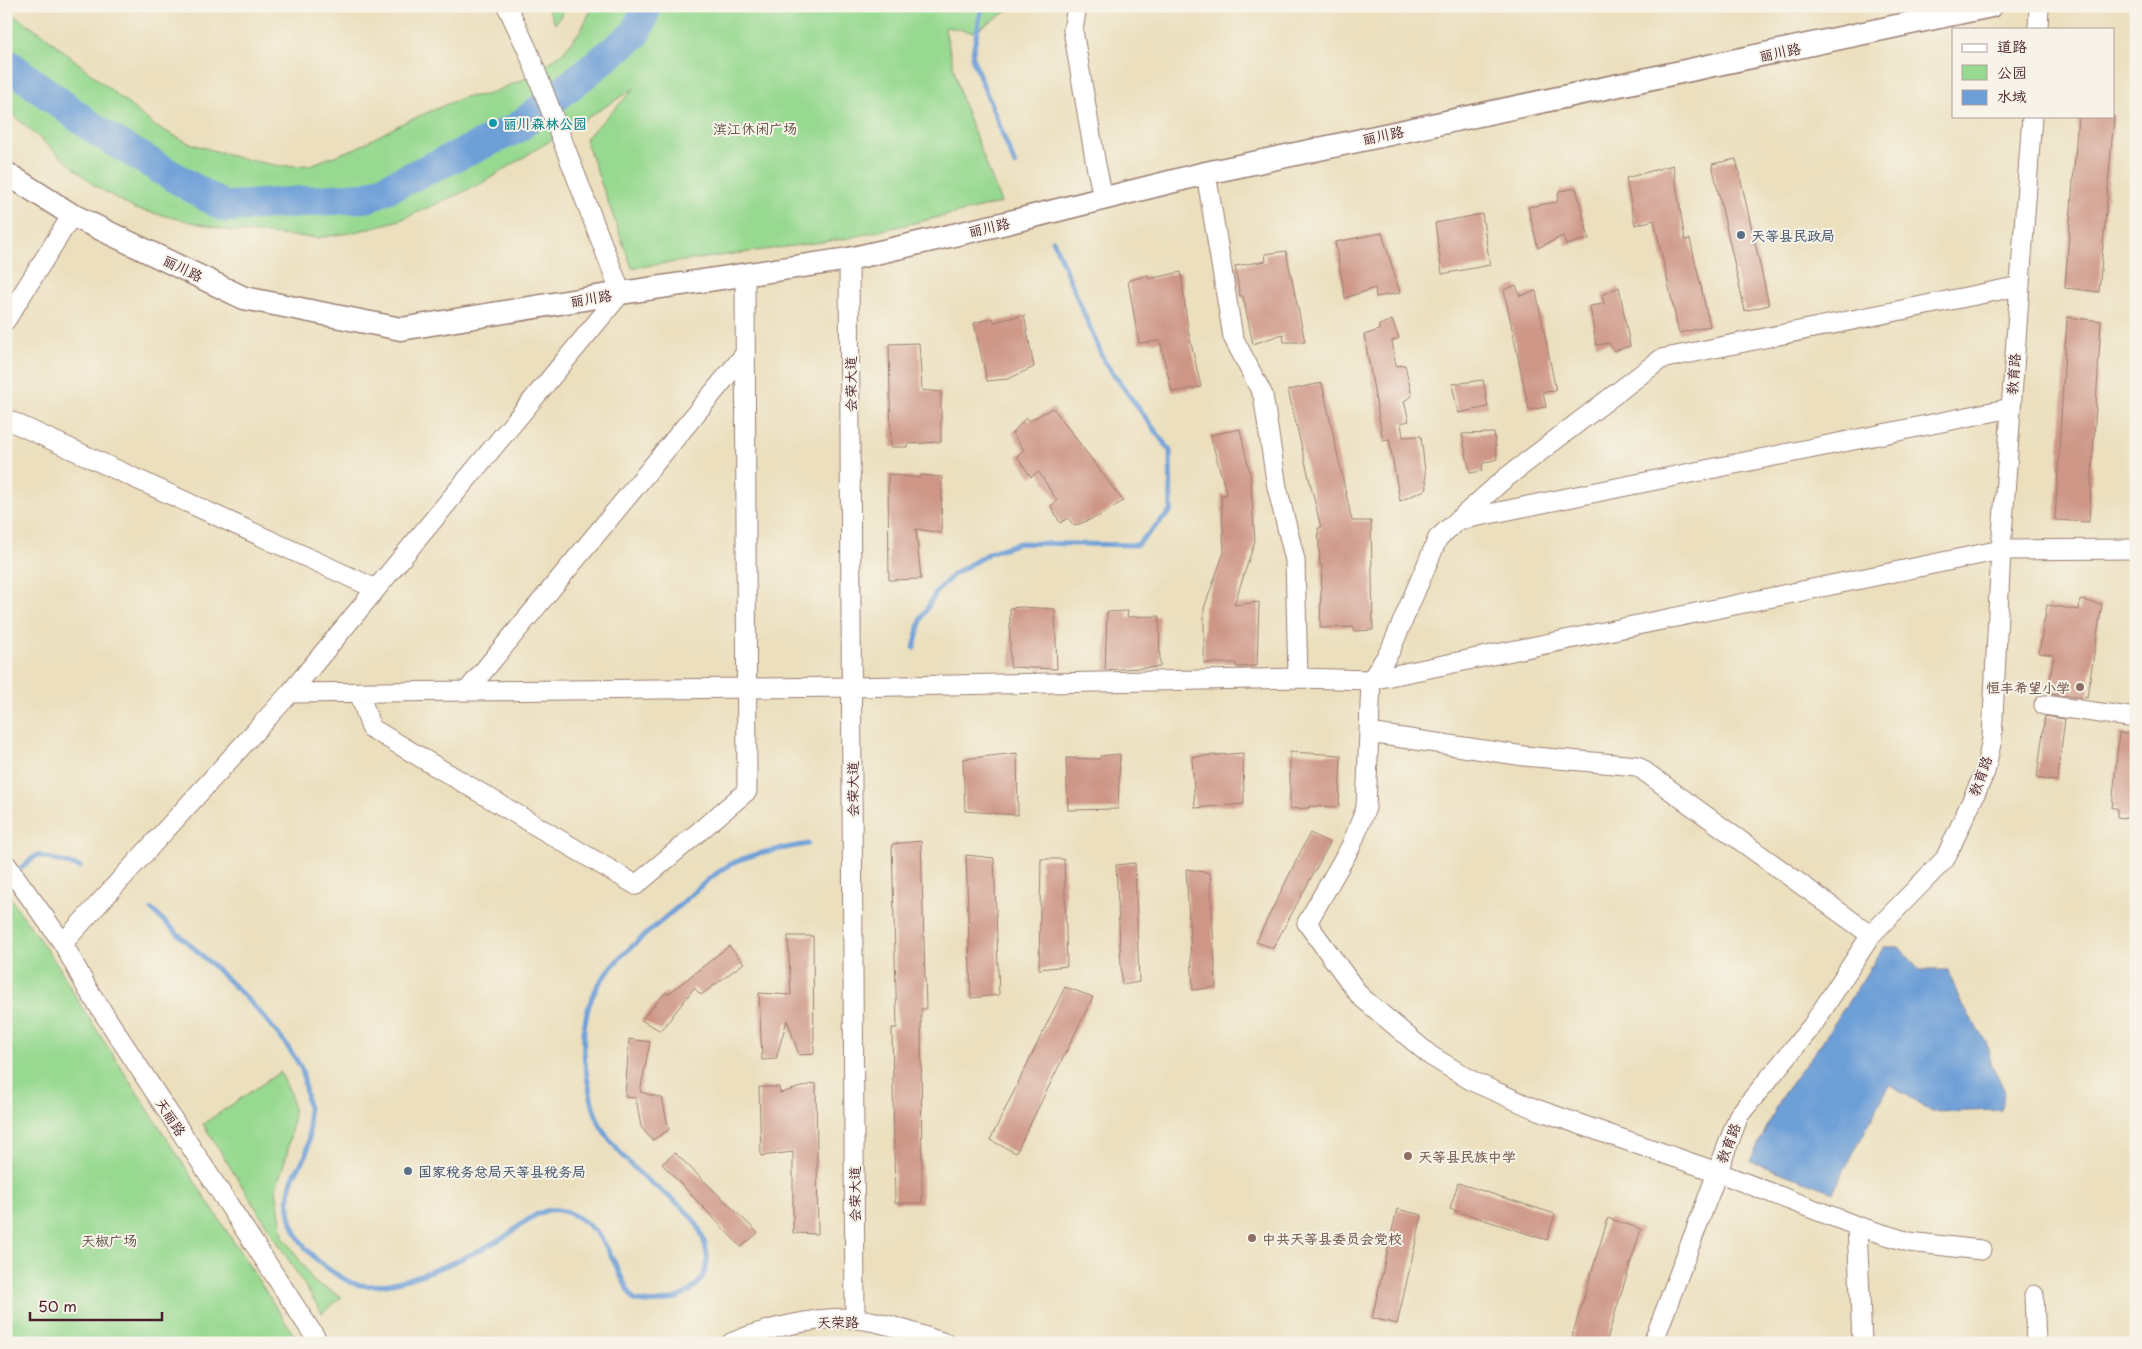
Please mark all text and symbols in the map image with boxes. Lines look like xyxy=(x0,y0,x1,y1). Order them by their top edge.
legend xyxy=(1952,28,2114,118)
text: 道路 xyxy=(1997,34,2027,57)
street label: 丽川路 xyxy=(1757,37,1803,67)
text: 公园 xyxy=(1997,60,2027,83)
text: 水域 xyxy=(1997,84,2027,107)
place label: 丽川森林公园 xyxy=(503,113,587,134)
marker: 丽川森林公园 xyxy=(487,117,499,129)
park label: 滨江休闲广场 xyxy=(713,118,797,139)
street label: 丽川路 xyxy=(1360,120,1406,150)
street label: 丽川路 xyxy=(966,212,1012,242)
place label: 天等县民政局 xyxy=(1751,225,1835,246)
marker: 天等县民政局 xyxy=(1735,229,1747,241)
street label: 丽川路 xyxy=(160,249,206,287)
street label: 丽川路 xyxy=(569,284,613,312)
street label: 教育路 xyxy=(2001,352,2025,396)
street label: 会荣大道 xyxy=(840,356,861,412)
place label: 恒丰希望小学 xyxy=(1986,677,2070,698)
marker: 恒丰希望小学 xyxy=(2074,681,2086,693)
street label: 教育路 xyxy=(1963,753,1997,799)
street label: 会荣大道 xyxy=(842,761,863,817)
street label: 天丽路 xyxy=(151,1094,191,1140)
street label: 教育路 xyxy=(1711,1120,1745,1166)
place label: 天等县民族中学 xyxy=(1418,1146,1516,1167)
marker: 天等县民族中学 xyxy=(1402,1150,1414,1162)
place label: 国家税务总局天等县税务局 xyxy=(418,1161,586,1182)
marker: 国家税务总局天等县税务局 xyxy=(402,1165,414,1177)
street label: 会荣大道 xyxy=(844,1166,865,1222)
place label: 中共天等县委员会党校 xyxy=(1262,1228,1402,1249)
park label: 天椒广场 xyxy=(81,1230,137,1251)
marker: 中共天等县委员会党校 xyxy=(1246,1232,1258,1244)
scale bar xyxy=(30,1289,162,1321)
text: 50 m xyxy=(38,1294,77,1317)
street label: 天荣路 xyxy=(817,1311,859,1333)

